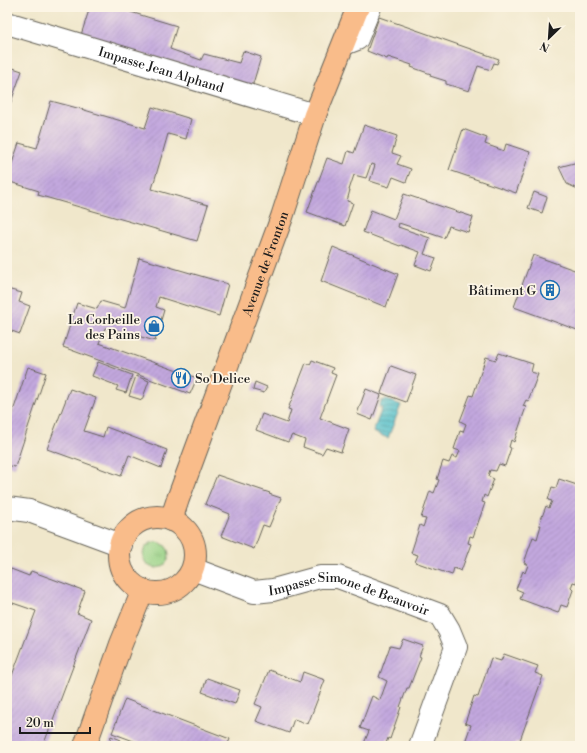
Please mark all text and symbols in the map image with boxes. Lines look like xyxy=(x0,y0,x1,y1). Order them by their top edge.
north arrow xyxy=(529,18,569,58)
text: N xyxy=(538,38,552,54)
street label: Impasse Jean Alphand xyxy=(96,44,226,96)
street label: Avenue de Fronton xyxy=(239,209,292,320)
building icon: Bâtiment G xyxy=(539,279,561,301)
place label: Bâtiment G xyxy=(468,283,536,299)
place label: La Corbeille des Pains xyxy=(68,312,140,343)
shop icon: La Corbeille des Pains xyxy=(143,315,165,337)
restaurant icon: So Delice xyxy=(170,367,192,389)
place label: So Delice xyxy=(195,371,251,387)
street label: Impasse Simone de Beauvoir xyxy=(268,570,432,619)
scale bar xyxy=(20,709,90,735)
text: 20 m xyxy=(26,716,54,731)

